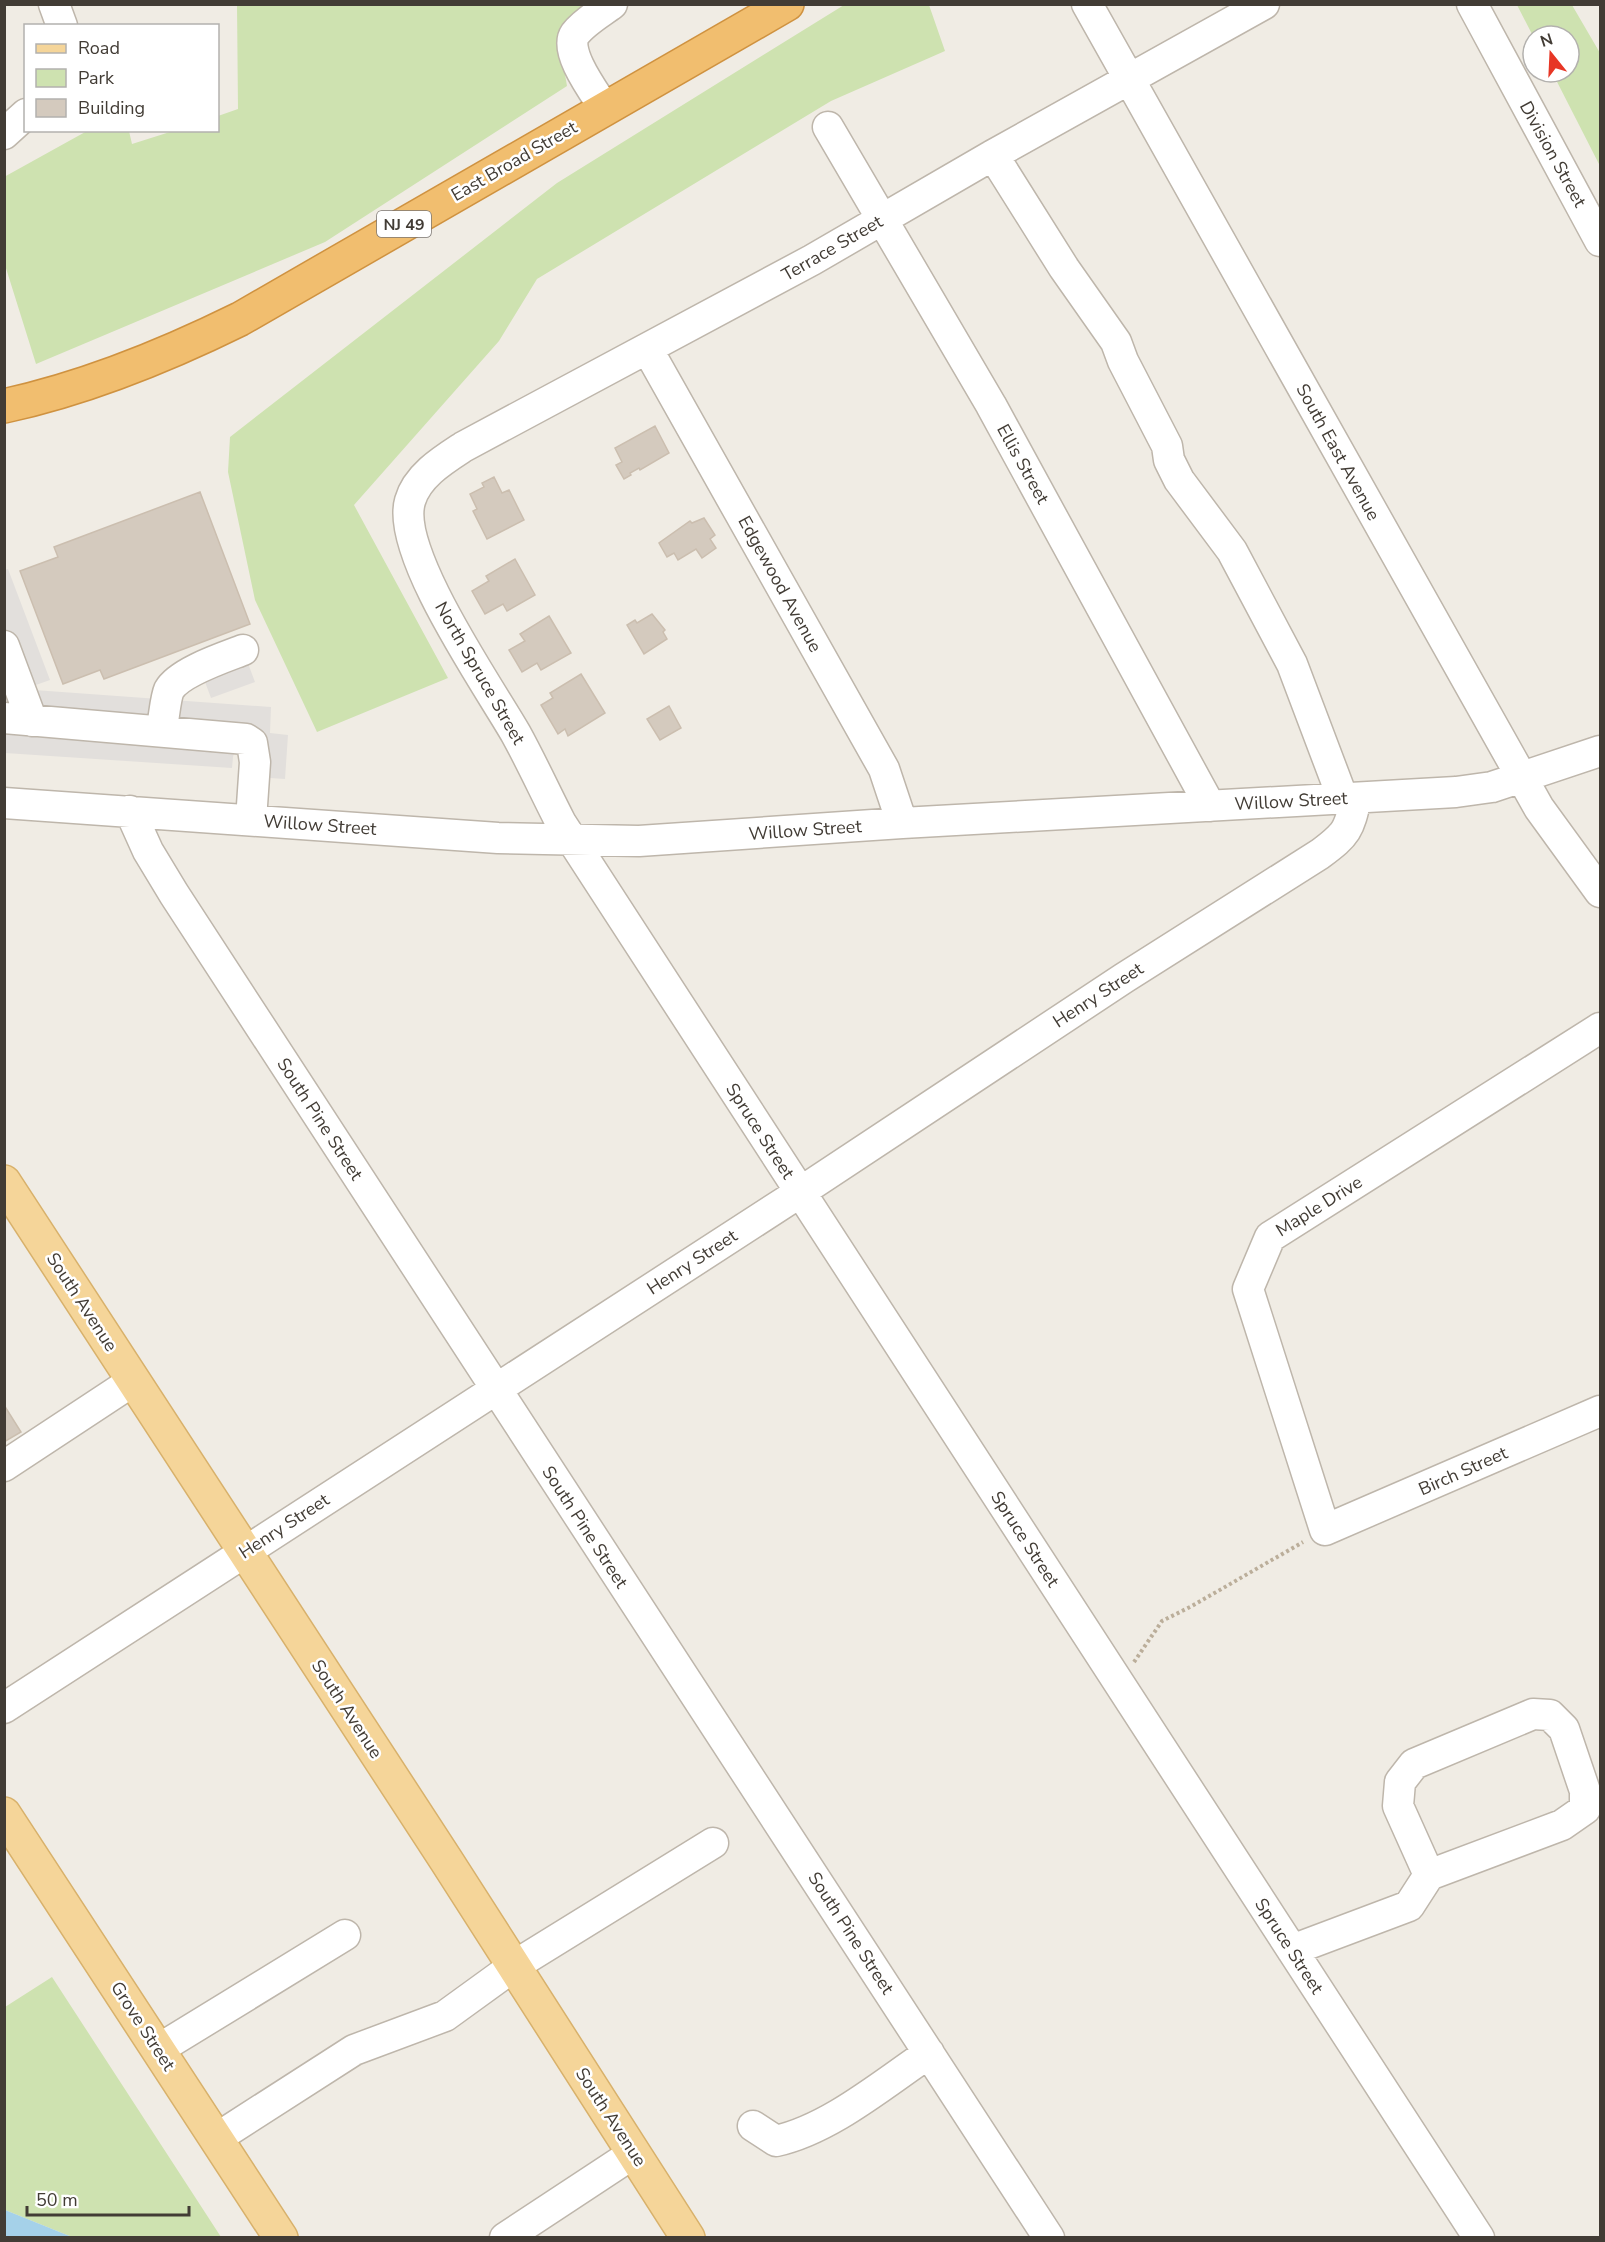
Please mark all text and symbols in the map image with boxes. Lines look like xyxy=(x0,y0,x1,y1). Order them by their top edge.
legend xyxy=(24,24,219,132)
north arrow xyxy=(1521,24,1581,84)
text: N xyxy=(1538,28,1556,53)
text: Road xyxy=(78,36,120,60)
text: Park xyxy=(78,66,115,90)
text: Building xyxy=(78,96,145,120)
street label: Division Street xyxy=(1514,97,1592,212)
street label: East Broad Street xyxy=(447,115,582,207)
street label: Terrace Street xyxy=(777,209,887,287)
road number: NJ 49 xyxy=(377,211,431,237)
street label: South East Avenue xyxy=(1290,379,1386,525)
street label: Ellis Street xyxy=(991,420,1055,509)
street label: Edgewood Avenue xyxy=(733,512,827,656)
street label: North Spruce Street xyxy=(429,597,531,749)
street label: Willow Street xyxy=(1234,786,1349,816)
street label: Willow Street xyxy=(263,809,378,841)
street label: Willow Street xyxy=(748,814,863,846)
street label: Henry Street xyxy=(1048,956,1149,1033)
street label: South Pine Street xyxy=(271,1053,369,1185)
street label: Spruce Street xyxy=(720,1079,800,1184)
street label: Maple Drive xyxy=(1271,1170,1367,1242)
street label: Henry Street xyxy=(642,1223,743,1300)
street label: South Avenue xyxy=(41,1248,123,1356)
street label: Birch Street xyxy=(1415,1440,1512,1501)
street label: South Pine Street xyxy=(536,1461,634,1593)
street label: Henry Street xyxy=(234,1487,335,1564)
street label: Spruce Street xyxy=(985,1487,1065,1592)
street label: South Avenue xyxy=(306,1655,388,1763)
street label: South Pine Street xyxy=(802,1867,900,1999)
street label: Spruce Street xyxy=(1249,1894,1329,1999)
street label: Grove Street xyxy=(105,1977,181,2076)
street label: South Avenue xyxy=(570,2063,652,2171)
scale bar xyxy=(27,2179,189,2217)
text: 50 m xyxy=(36,2188,78,2212)

